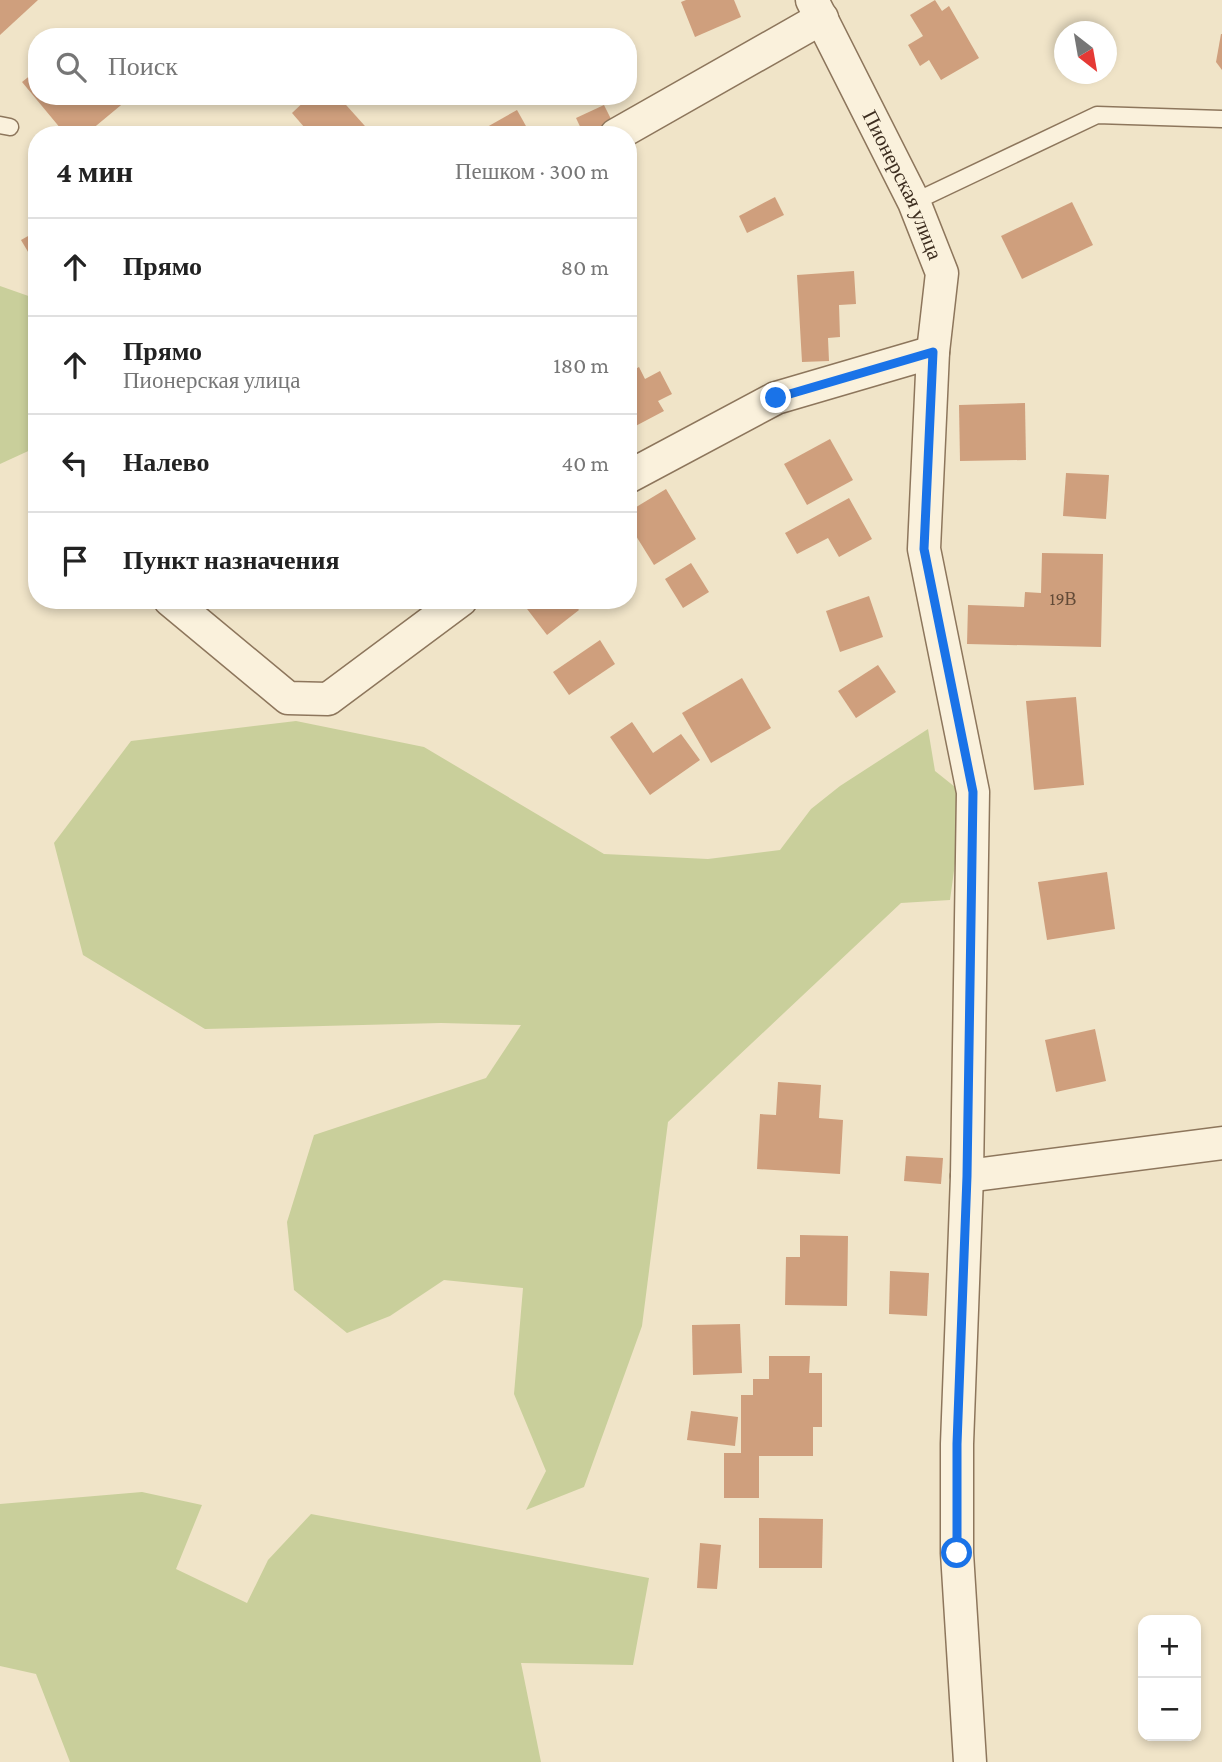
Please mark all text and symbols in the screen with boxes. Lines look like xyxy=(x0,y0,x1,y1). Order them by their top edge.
north arrow xyxy=(1054,21,1117,84)
search box xyxy=(28,28,637,105)
icon: search xyxy=(52,48,90,86)
text: Поиск xyxy=(108,52,178,81)
street label: Пионерская улица xyxy=(858,106,948,264)
text: 4 мин xyxy=(56,155,133,188)
text: Пешком · 300 m xyxy=(455,158,609,184)
icon: ahead xyxy=(56,248,94,286)
text: Прямо xyxy=(123,252,202,281)
text: 80 m xyxy=(561,254,609,280)
text: Прямо xyxy=(123,337,202,366)
icon: ahead xyxy=(56,346,94,384)
text: 180 m xyxy=(553,352,609,378)
text: Пионерская улица xyxy=(123,367,300,393)
route end xyxy=(760,382,791,413)
icon: left xyxy=(56,444,94,482)
text: Налево xyxy=(123,448,209,477)
text: 40 m xyxy=(561,450,609,476)
icon: arrive xyxy=(56,542,94,580)
text: Пункт назначения xyxy=(123,546,340,575)
house number: 19В xyxy=(1049,589,1077,609)
route start xyxy=(941,1537,972,1568)
map controls xyxy=(1138,1615,1201,1741)
button: + xyxy=(1138,1615,1201,1678)
button: − xyxy=(1138,1678,1201,1741)

